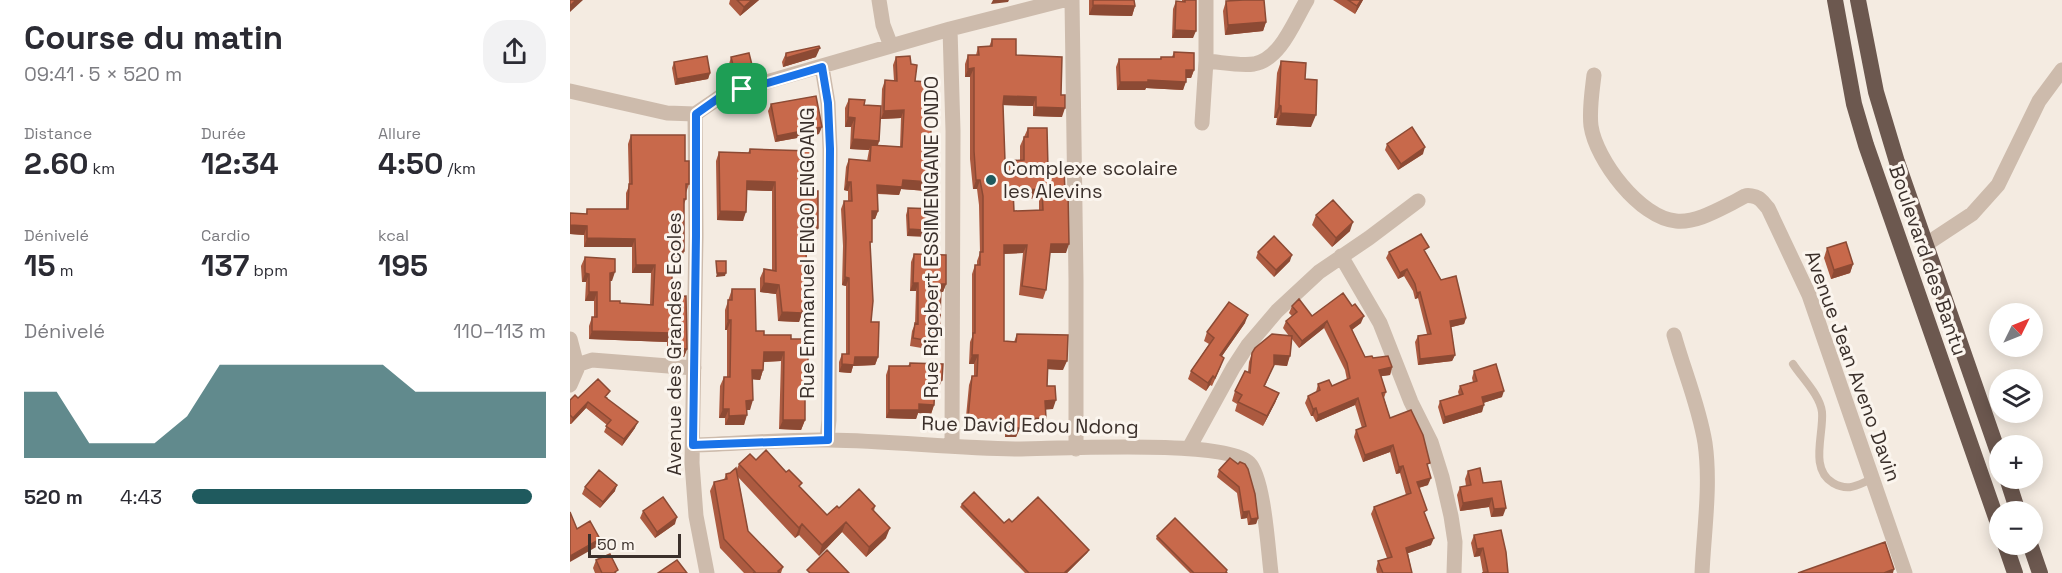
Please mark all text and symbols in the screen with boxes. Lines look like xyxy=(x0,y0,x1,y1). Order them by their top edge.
text: Course du matin xyxy=(24,17,283,59)
button: share xyxy=(483,20,546,83)
text: 09:41 · 5 × 520 m xyxy=(24,61,182,87)
pin xyxy=(716,63,767,114)
icon: arrive xyxy=(725,72,758,105)
street label: Rue Rigobert ESSIMENGANE ONDO xyxy=(918,76,944,398)
street label: Rue Emmanuel ENGO ENGOANG xyxy=(794,107,820,399)
text: Distance xyxy=(24,123,92,144)
text: Durée xyxy=(201,123,246,144)
text: Allure xyxy=(378,123,421,144)
text: 2.60 xyxy=(24,144,88,183)
text: 12:34 xyxy=(201,144,279,183)
text: 4:50 xyxy=(378,144,443,183)
place label: Complexe scolaire les Alevins xyxy=(1003,155,1178,204)
text: km xyxy=(88,158,115,179)
text: /km xyxy=(443,158,476,179)
street label: Boulevard des Bantu xyxy=(1883,161,1973,359)
marker: Complexe scolaire les Alevins xyxy=(984,173,998,187)
street label: Avenue des Grandes Ecoles xyxy=(661,212,687,476)
text: Dénivelé xyxy=(24,225,89,246)
text: Cardio xyxy=(201,225,250,246)
text: kcal xyxy=(378,225,409,246)
text: 15 xyxy=(24,246,56,285)
text: 137 xyxy=(201,246,249,285)
text: 195 xyxy=(378,246,428,285)
street label: Avenue Jean Aveno Davin xyxy=(1799,247,1907,485)
text: m xyxy=(56,260,73,281)
text: bpm xyxy=(249,260,288,281)
north arrow xyxy=(1989,303,2043,357)
map controls xyxy=(1989,303,2043,555)
text: Dénivelé xyxy=(24,318,105,344)
text: 110–113 m xyxy=(453,318,546,344)
button: layers xyxy=(1989,369,2043,423)
street label: Rue David Edou Ndong xyxy=(921,410,1139,440)
button: + xyxy=(1989,435,2043,489)
text: 520 m xyxy=(24,484,83,510)
text: 4:43 xyxy=(120,484,162,510)
button: − xyxy=(1989,501,2043,555)
scale bar xyxy=(588,531,681,558)
text: 50 m xyxy=(597,534,635,555)

